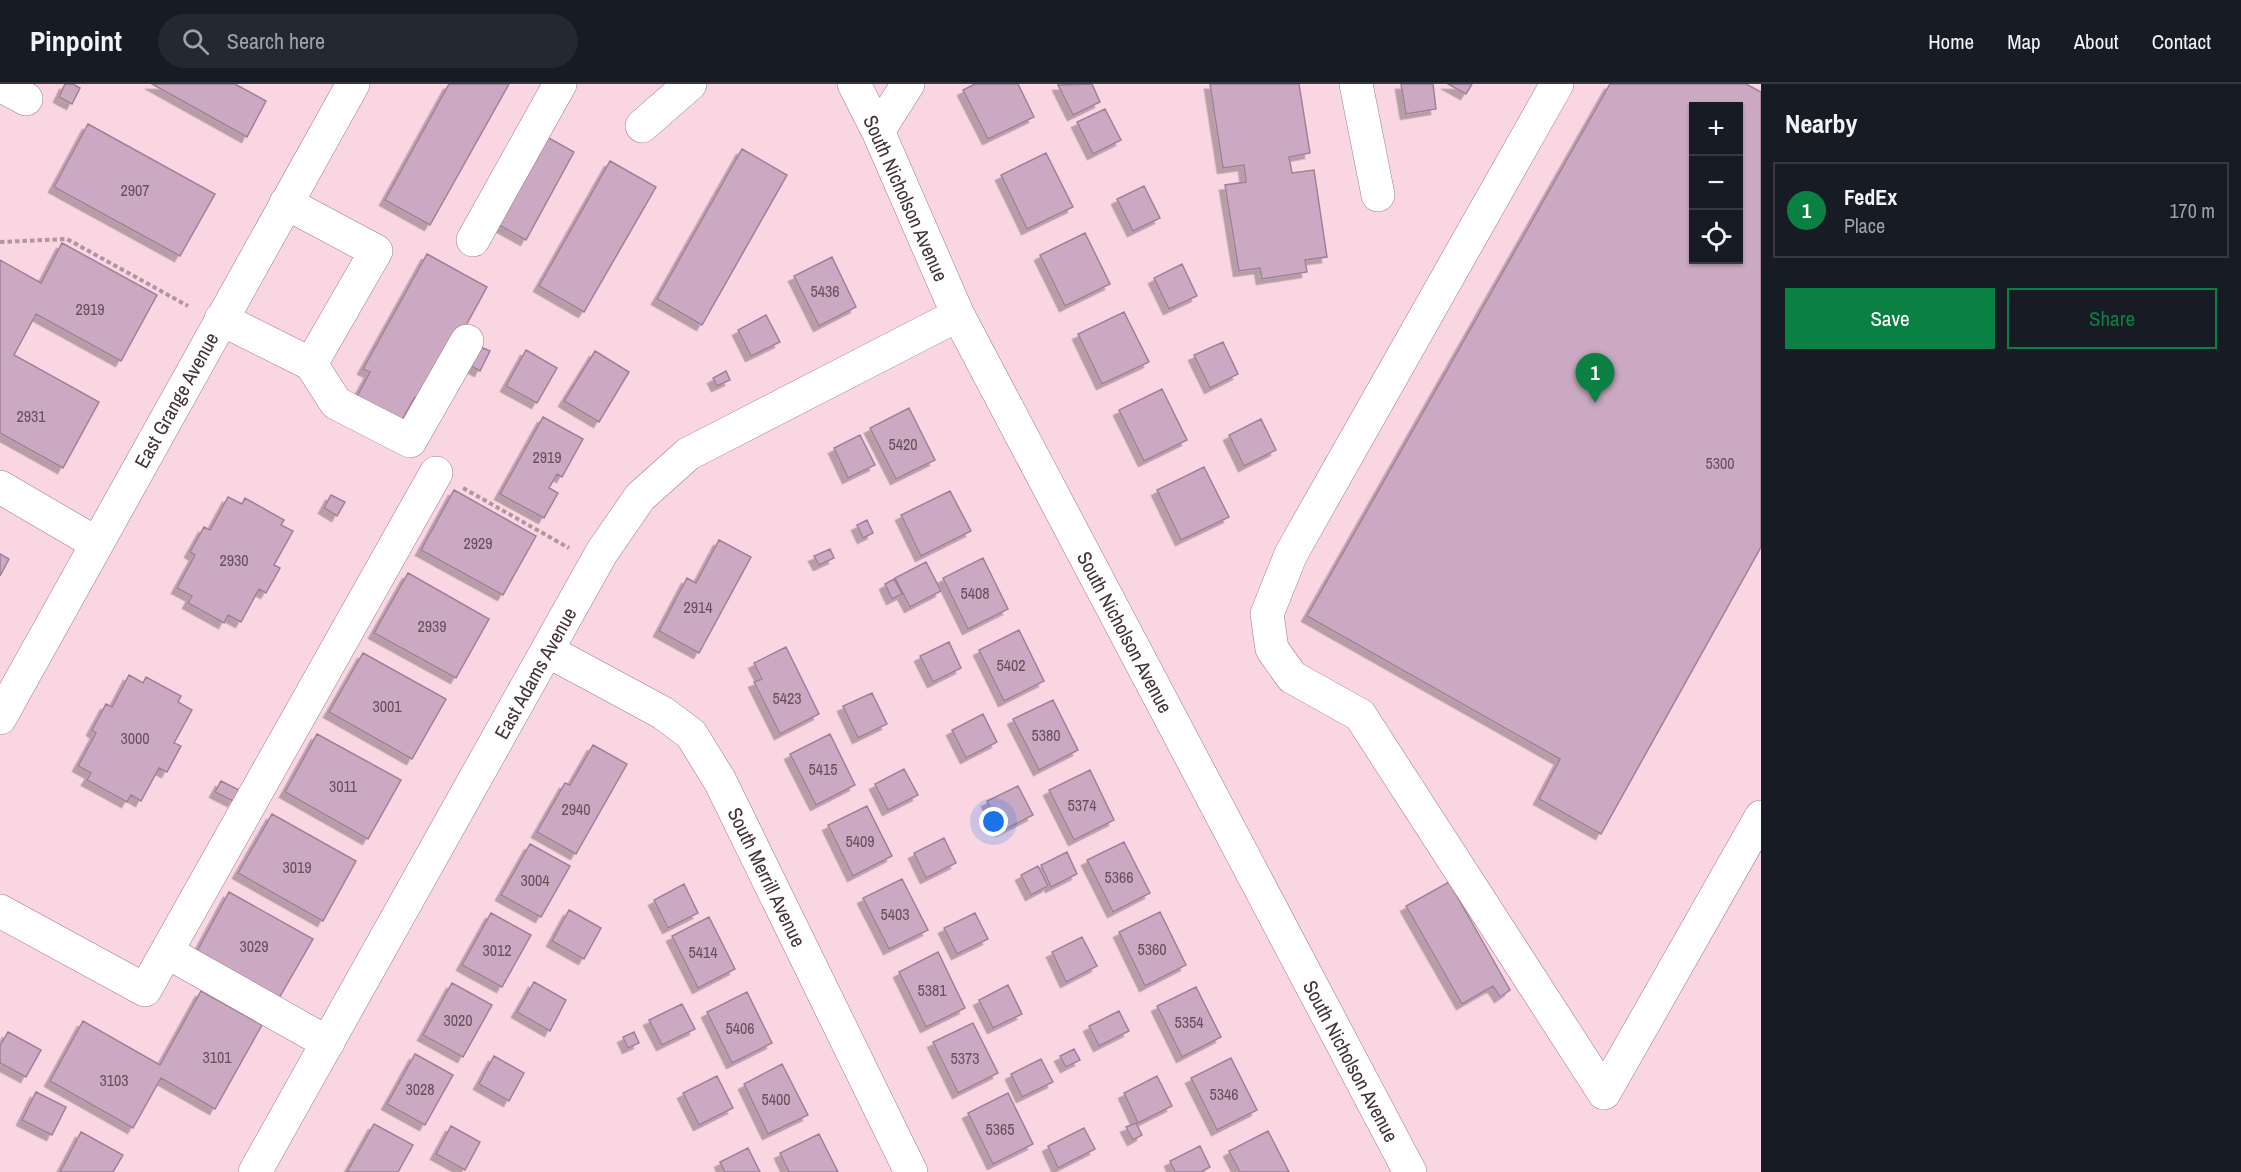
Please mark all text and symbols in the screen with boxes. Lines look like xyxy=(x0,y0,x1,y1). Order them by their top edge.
search box xyxy=(158,14,578,68)
text: Pinpoint xyxy=(30,22,122,60)
icon: search xyxy=(179,25,212,58)
text: Search here xyxy=(227,26,325,56)
text: Home xyxy=(1928,27,1974,56)
text: Map xyxy=(2007,27,2041,56)
text: About xyxy=(2074,27,2119,56)
text: Contact xyxy=(2152,27,2211,56)
map controls xyxy=(1689,102,1743,264)
button: + xyxy=(1689,102,1743,156)
text: Nearby xyxy=(1785,106,1857,141)
street label: South Nicholson Avenue xyxy=(857,111,955,285)
button: − xyxy=(1689,156,1743,210)
house number: 2907 xyxy=(120,179,150,201)
text: FedEx xyxy=(1844,182,1897,212)
text: 1 xyxy=(1802,197,1811,224)
text: 170 m xyxy=(2169,197,2215,224)
button: locate xyxy=(1689,210,1743,264)
text: Place xyxy=(1844,212,1885,239)
house number: 5436 xyxy=(810,280,840,302)
button: Save xyxy=(1785,288,1995,349)
button: Share xyxy=(2007,288,2217,349)
house number: 2919 xyxy=(75,298,105,320)
street label: East Grange Avenue xyxy=(128,327,224,473)
pin: 1 xyxy=(1576,354,1614,403)
house number: 2931 xyxy=(16,405,46,427)
house number: 5420 xyxy=(888,433,918,455)
house number: 2919 xyxy=(532,446,562,468)
house number: 5300 xyxy=(1705,452,1735,474)
house number: 2929 xyxy=(463,532,493,554)
street label: South Nicholson Avenue xyxy=(1071,546,1179,718)
house number: 2930 xyxy=(219,549,249,571)
house number: 5408 xyxy=(960,582,990,604)
house number: 2914 xyxy=(683,596,713,618)
street label: East Adams Avenue xyxy=(488,602,582,744)
house number: 2939 xyxy=(417,615,447,637)
house number: 5402 xyxy=(996,654,1026,676)
house number: 5423 xyxy=(772,687,802,709)
house number: 3001 xyxy=(372,695,402,717)
house number: 5380 xyxy=(1031,724,1061,746)
house number: 3000 xyxy=(120,727,150,749)
house number: 5415 xyxy=(808,758,838,780)
house number: 3011 xyxy=(329,775,358,797)
house number: 5374 xyxy=(1067,794,1097,816)
house number: 2940 xyxy=(561,798,591,820)
street label: South Merrill Avenue xyxy=(722,803,812,951)
your location xyxy=(979,807,1008,836)
house number: 5409 xyxy=(845,830,875,852)
house number: 3019 xyxy=(282,856,312,878)
house number: 5366 xyxy=(1104,866,1134,888)
house number: 3004 xyxy=(520,869,550,891)
house number: 5403 xyxy=(880,903,910,925)
house number: 3029 xyxy=(239,935,269,957)
house number: 5360 xyxy=(1137,938,1167,960)
house number: 3012 xyxy=(482,939,512,961)
house number: 5414 xyxy=(688,941,718,963)
street label: South Nicholson Avenue xyxy=(1297,975,1405,1147)
house number: 5381 xyxy=(917,979,947,1001)
house number: 3020 xyxy=(443,1009,473,1031)
house number: 5354 xyxy=(1174,1011,1204,1033)
house number: 5406 xyxy=(725,1017,755,1039)
house number: 3101 xyxy=(202,1046,232,1068)
house number: 5373 xyxy=(950,1047,980,1069)
house number: 3103 xyxy=(99,1069,129,1091)
house number: 3028 xyxy=(405,1078,435,1100)
house number: 5346 xyxy=(1209,1083,1239,1105)
house number: 5400 xyxy=(761,1088,791,1110)
house number: 5365 xyxy=(985,1118,1015,1140)

